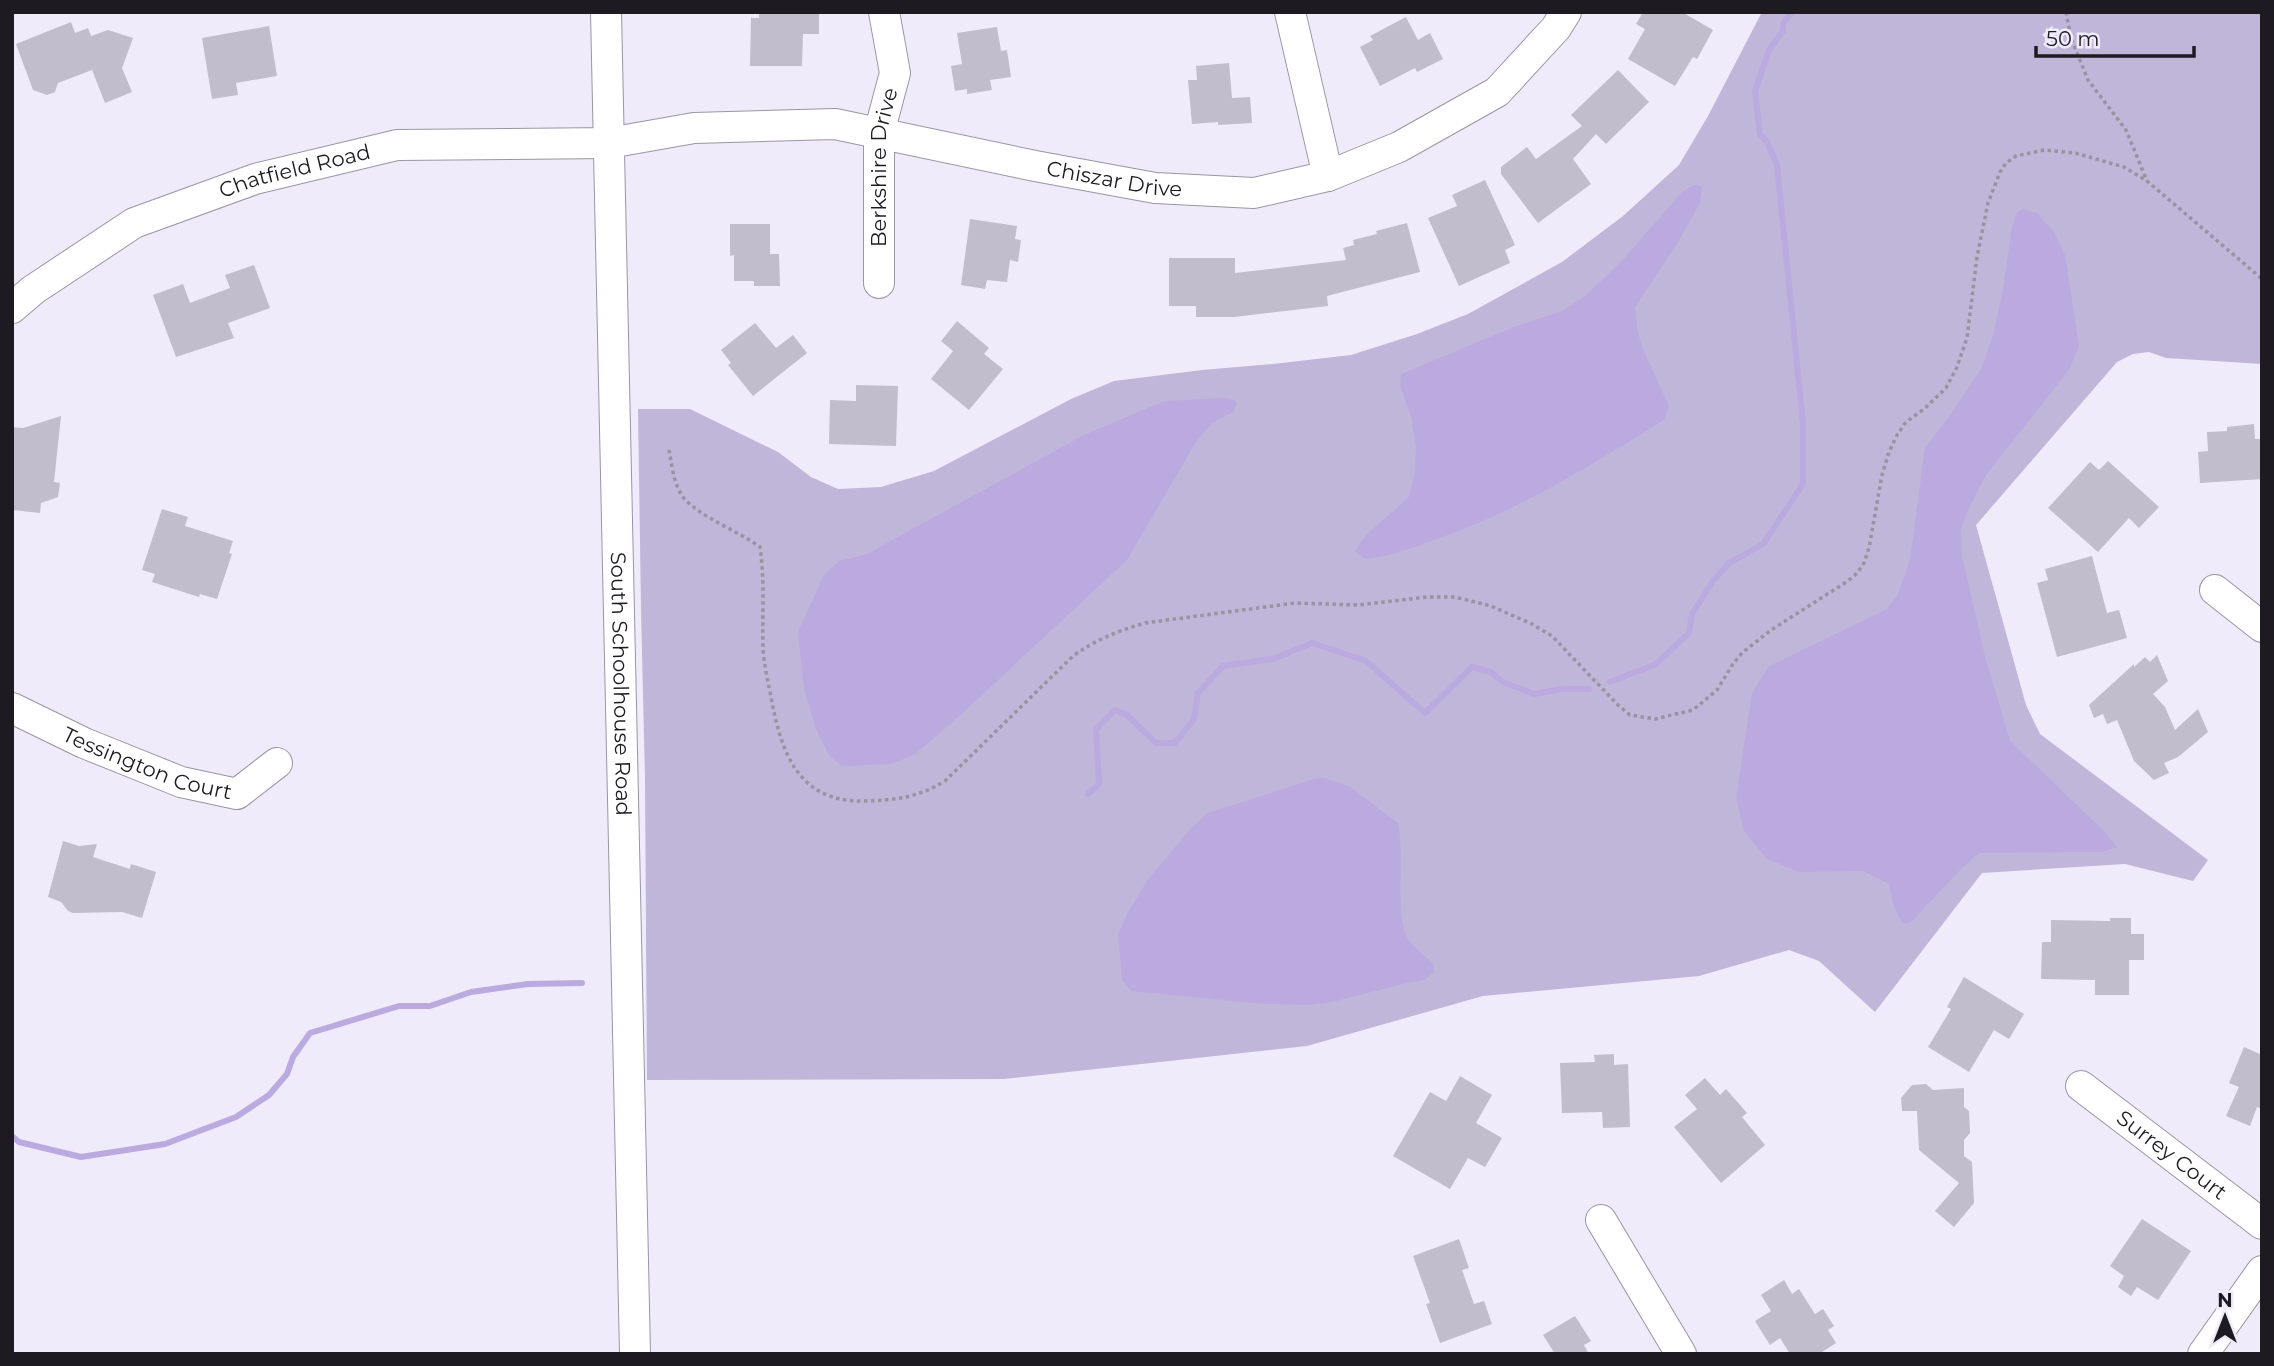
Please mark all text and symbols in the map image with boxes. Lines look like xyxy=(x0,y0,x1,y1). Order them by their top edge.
scale bar xyxy=(2036,14,2194,58)
text: 50 m xyxy=(2046,26,2100,51)
street label: Berkshire Drive xyxy=(866,85,903,247)
street label: Chatfield Road xyxy=(215,139,373,203)
street label: Chiszar Drive xyxy=(1045,155,1183,201)
street label: South Schoolhouse Road xyxy=(606,552,636,816)
street label: Tessington Court xyxy=(59,722,234,805)
street label: Surrey Court xyxy=(2112,1105,2232,1205)
north arrow xyxy=(2190,1282,2260,1352)
text: N xyxy=(2217,1289,2233,1312)

